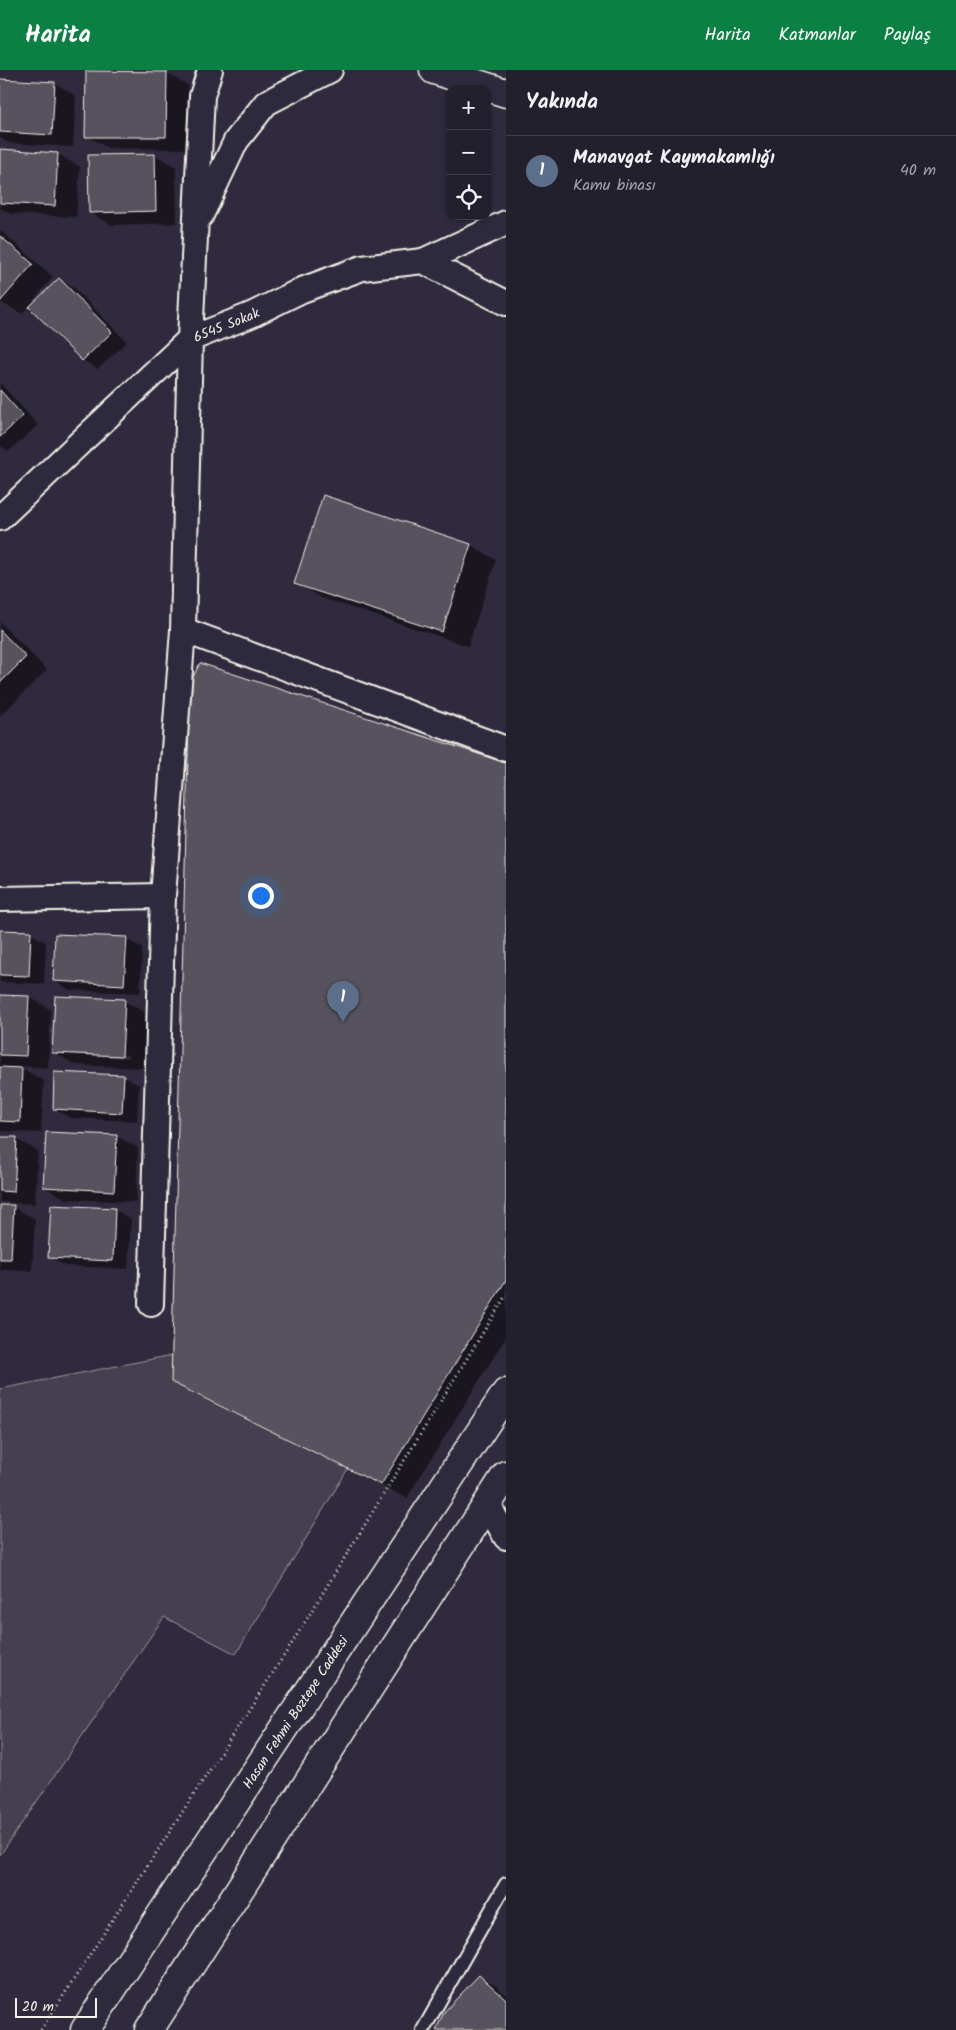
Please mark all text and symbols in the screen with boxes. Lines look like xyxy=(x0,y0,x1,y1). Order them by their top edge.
text: Harita xyxy=(25,16,91,55)
text: Harita xyxy=(704,21,751,50)
text: Katmanlar xyxy=(779,21,856,50)
text: Paylaş xyxy=(884,21,931,50)
map controls xyxy=(446,85,491,220)
button: + xyxy=(446,85,491,130)
text: Yakında xyxy=(526,86,598,119)
button: − xyxy=(446,130,491,175)
text: Manavgat Kaymakamlığı xyxy=(573,143,775,173)
text: 1 xyxy=(540,158,544,183)
text: 40 m xyxy=(900,158,936,183)
text: Kamu binası xyxy=(573,173,656,198)
button: locate xyxy=(446,175,491,220)
street label: 6545 Sokak xyxy=(190,302,264,349)
your location xyxy=(248,883,274,909)
pin: 1 xyxy=(327,981,359,1022)
street label: Hasan Fehmi Boztepe Caddesi xyxy=(237,1631,355,1794)
scale bar xyxy=(15,1995,98,2018)
text: 20 m xyxy=(22,1996,54,2018)

